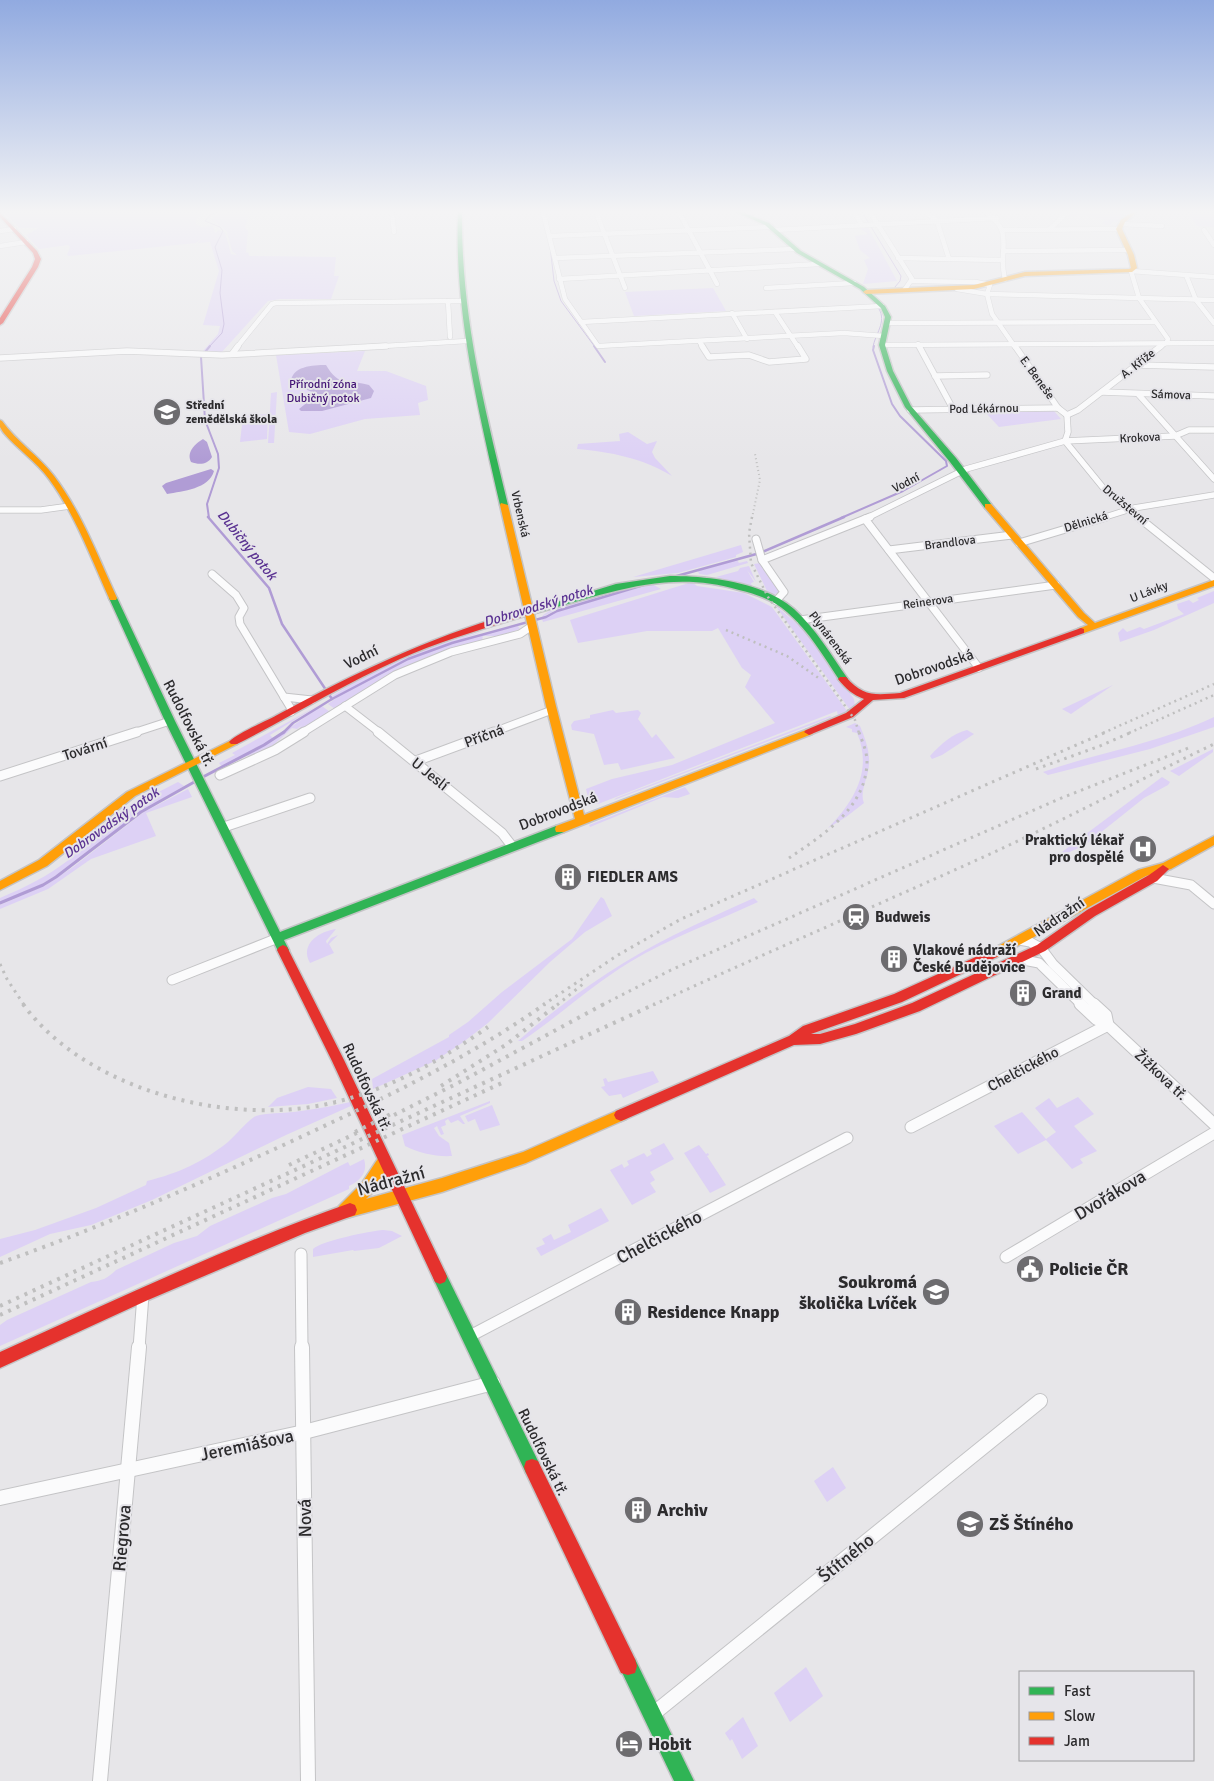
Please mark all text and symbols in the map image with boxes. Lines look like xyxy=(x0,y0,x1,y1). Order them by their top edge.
street label: A. Kříže xyxy=(1118,346,1158,382)
street label: E. Beneše xyxy=(1016,353,1058,403)
park label: Přírodní zóna Dubičný potok xyxy=(286,377,360,406)
street label: Sámova xyxy=(1151,387,1191,403)
school or university icon: Střední zemědělská škola xyxy=(152,397,182,427)
place label: Střední zemědělská škola xyxy=(186,398,277,427)
street label: Pod Lékárnou xyxy=(949,401,1019,417)
street label: Krokova xyxy=(1119,429,1161,447)
street label: Vodní xyxy=(890,469,923,496)
street label: Družstevní xyxy=(1099,482,1151,529)
street label: Vrbenská xyxy=(507,489,533,539)
water label: Dubičný potok xyxy=(214,507,282,585)
street label: Dělnická xyxy=(1062,508,1110,536)
street label: Brandlova xyxy=(924,532,976,554)
street label: U Lávky xyxy=(1128,578,1171,606)
water label: Dobrovodský potok xyxy=(481,581,596,631)
street label: Reinerova xyxy=(902,591,954,613)
street label: Plynárenská xyxy=(805,609,855,667)
street label: Vodní xyxy=(341,641,381,673)
street label: Dobrovodská xyxy=(892,645,976,689)
street label: Rudolfovská tř. xyxy=(159,677,219,769)
street label: Příčná xyxy=(462,721,506,751)
street label: Tovární xyxy=(60,733,110,765)
street label: U Jeslí xyxy=(408,754,452,794)
water label: Dobrovodský potok xyxy=(60,782,164,862)
street label: Dobrovodská xyxy=(516,788,600,834)
place label: Praktický lékař pro dospělé xyxy=(1025,831,1124,866)
hospital icon: Praktický lékař pro dospělé xyxy=(1128,834,1158,864)
building icon: FIEDLER AMS xyxy=(553,862,583,892)
place label: FIEDLER AMS xyxy=(587,868,678,886)
street label: Nádražní xyxy=(1030,893,1088,941)
station icon: Budweis xyxy=(841,902,871,932)
place label: Budweis xyxy=(875,908,931,926)
place label: Vlakové nádraží České Budějovice xyxy=(913,941,1026,976)
building icon: Vlakové nádraží České Budějovice xyxy=(879,944,909,974)
building icon: Grand xyxy=(1008,978,1038,1008)
place label: Grand xyxy=(1042,984,1082,1002)
street label: Rudolfovská tř. xyxy=(339,1040,395,1134)
street label: Chelčického xyxy=(984,1043,1062,1095)
street label: Žižkova tř. xyxy=(1131,1046,1191,1104)
street label: Nádražní xyxy=(355,1161,427,1201)
street label: Dvořákova xyxy=(1070,1165,1150,1225)
street label: Chelčického xyxy=(612,1205,706,1269)
public building icon: Policie ČR xyxy=(1015,1254,1045,1284)
place label: Policie ČR xyxy=(1049,1258,1128,1280)
place label: Soukromá školička Lvíček xyxy=(799,1271,918,1314)
school or university icon: Soukromá školička Lvíček xyxy=(921,1277,951,1307)
building icon: Residence Knapp xyxy=(613,1297,643,1327)
place label: Residence Knapp xyxy=(647,1301,780,1323)
street label: Rudolfovská tř. xyxy=(514,1405,572,1499)
street label: Jeremiášova xyxy=(198,1424,296,1466)
building icon: Archiv xyxy=(623,1495,653,1525)
street label: Nová xyxy=(294,1498,316,1538)
place label: Archiv xyxy=(657,1499,708,1521)
street label: Riegrova xyxy=(108,1504,136,1572)
school or university icon: ZŠ Štíného xyxy=(955,1509,985,1539)
place label: ZŠ Štíného xyxy=(989,1513,1074,1535)
street label: Štítného xyxy=(814,1529,878,1587)
legend xyxy=(1019,1671,1194,1761)
text: Fast xyxy=(1064,1682,1091,1700)
text: Slow xyxy=(1064,1707,1095,1725)
hotel icon: Hobit xyxy=(614,1729,644,1759)
text: Jam xyxy=(1064,1732,1090,1750)
place label: Hobit xyxy=(648,1733,692,1755)

